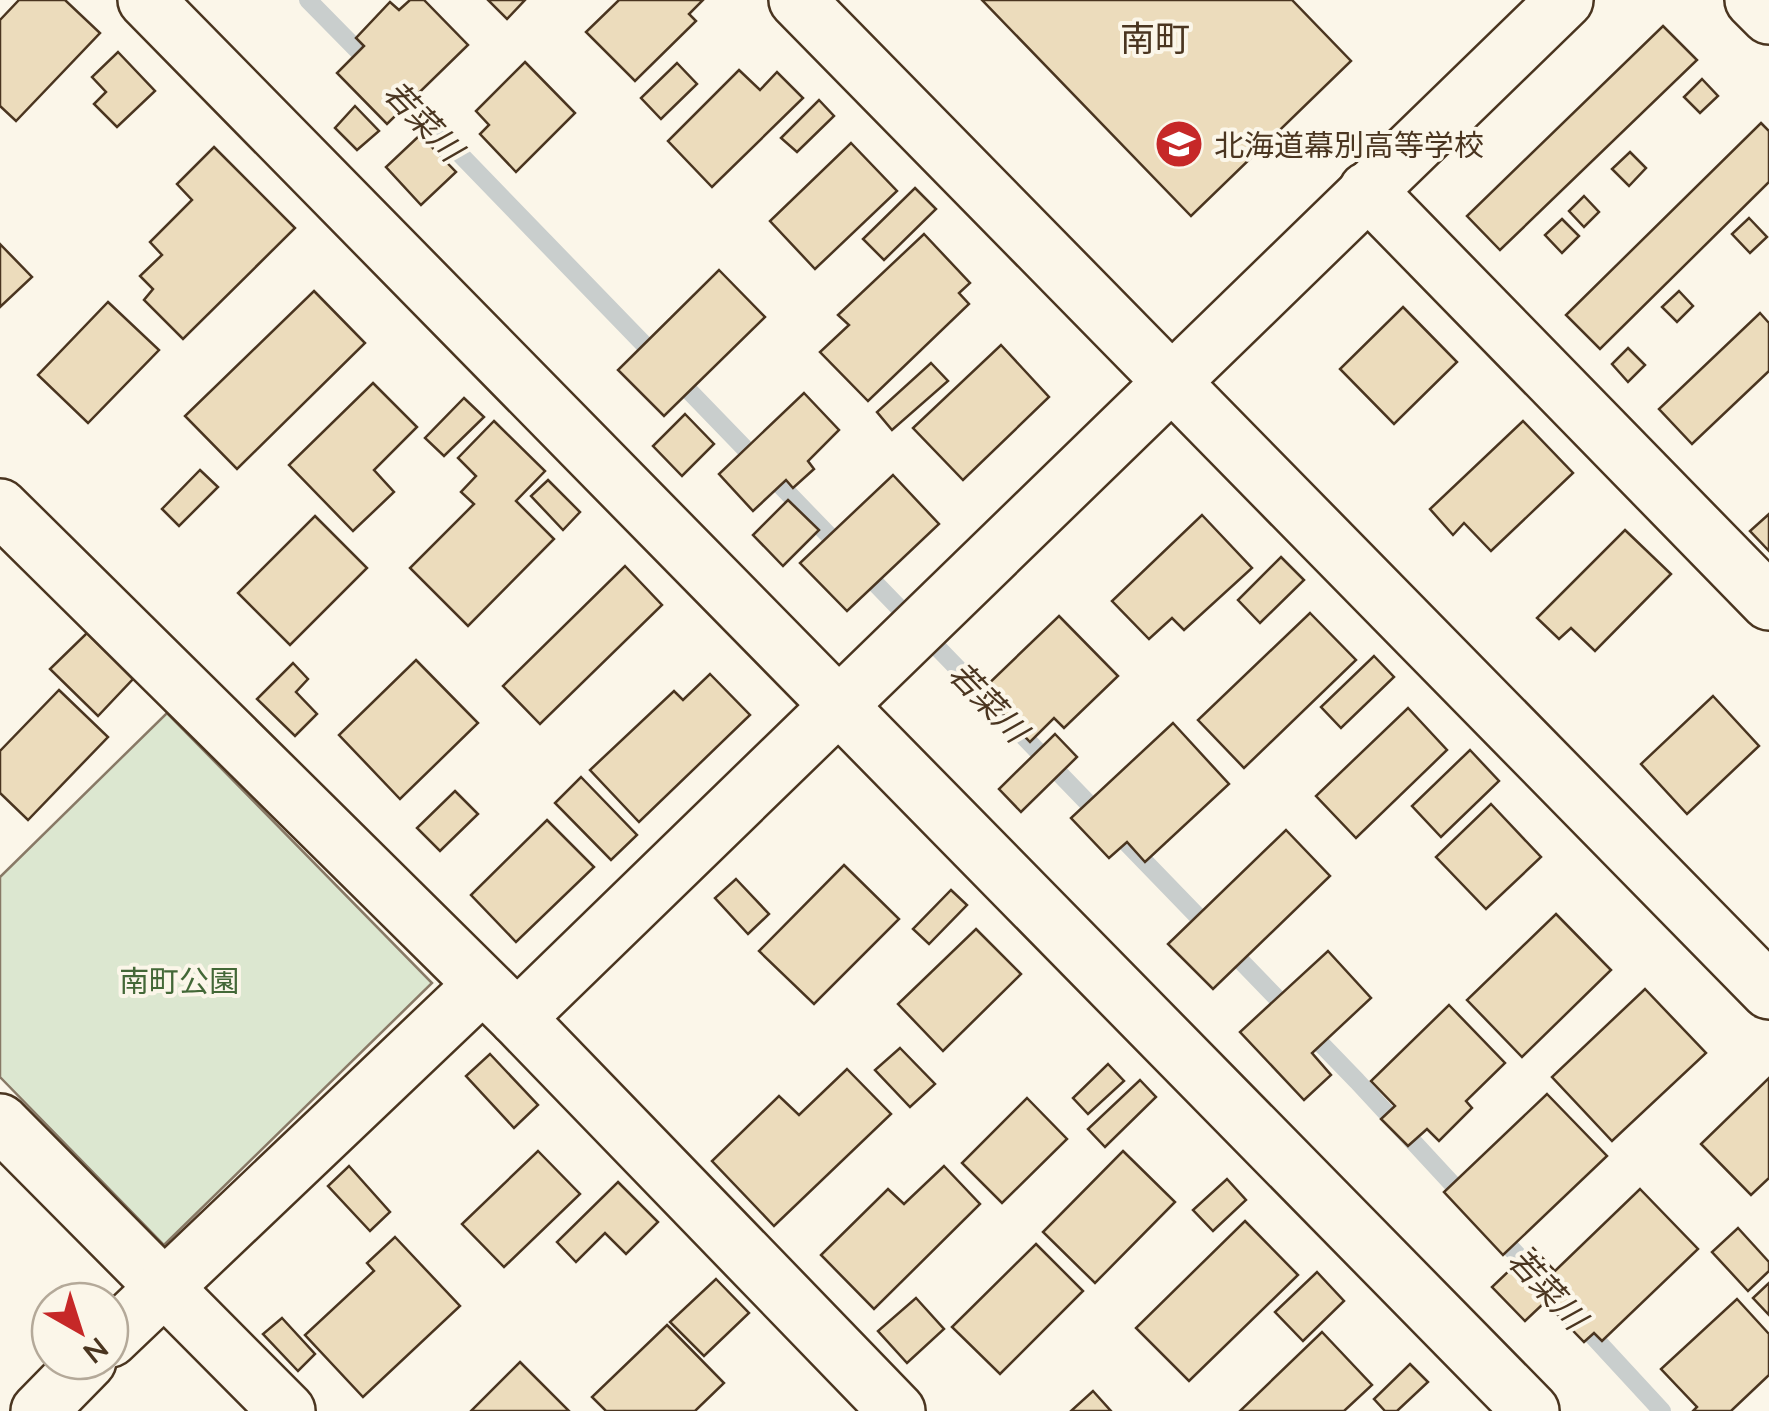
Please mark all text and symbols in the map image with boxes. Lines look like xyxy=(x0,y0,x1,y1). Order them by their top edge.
district label: 南町 xyxy=(1120,16,1190,58)
water label: 若菜川 xyxy=(377,72,473,170)
school or university icon: 北海道幕別高等学校 xyxy=(1153,118,1205,170)
place label: 北海道幕別高等学校 xyxy=(1214,126,1484,162)
water label: 若菜川 xyxy=(942,653,1038,751)
park label: 南町公園 xyxy=(119,962,239,998)
water label: 若菜川 xyxy=(1501,1240,1597,1339)
north arrow xyxy=(30,1281,130,1381)
text: N xyxy=(77,1331,115,1371)

